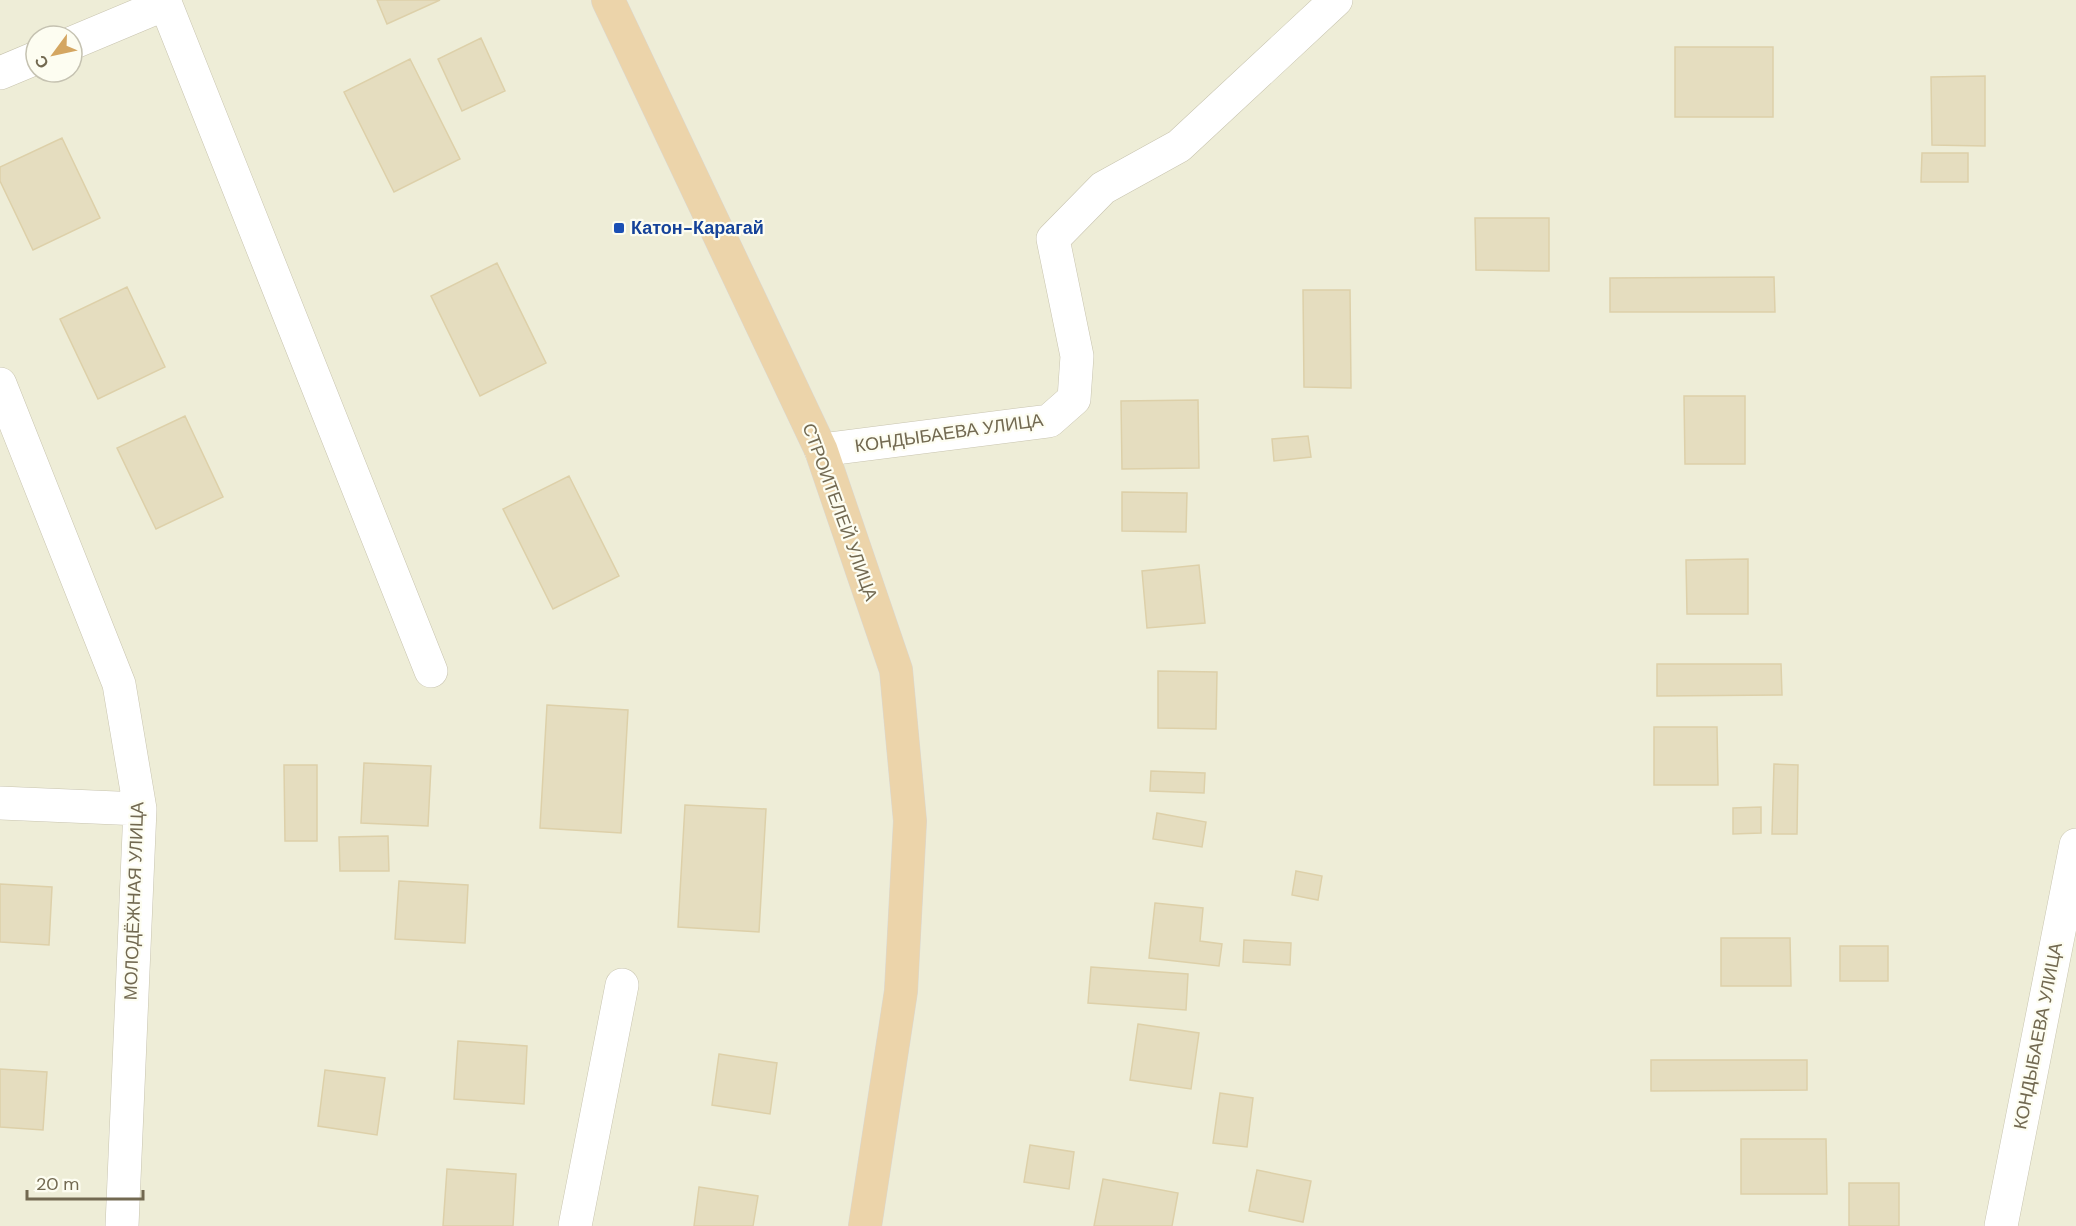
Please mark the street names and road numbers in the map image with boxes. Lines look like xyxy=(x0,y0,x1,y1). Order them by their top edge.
street label: КОНДЫБАЕВА УЛИЦА xyxy=(853,408,1045,458)
street label: СТРОИТЕЛЕЙ УЛИЦА xyxy=(797,420,883,604)
street label: МОЛОДЁЖНАЯ УЛИЦА xyxy=(119,801,149,1001)
street label: КОНДЫБАЕВА УЛИЦА xyxy=(2008,940,2068,1132)

